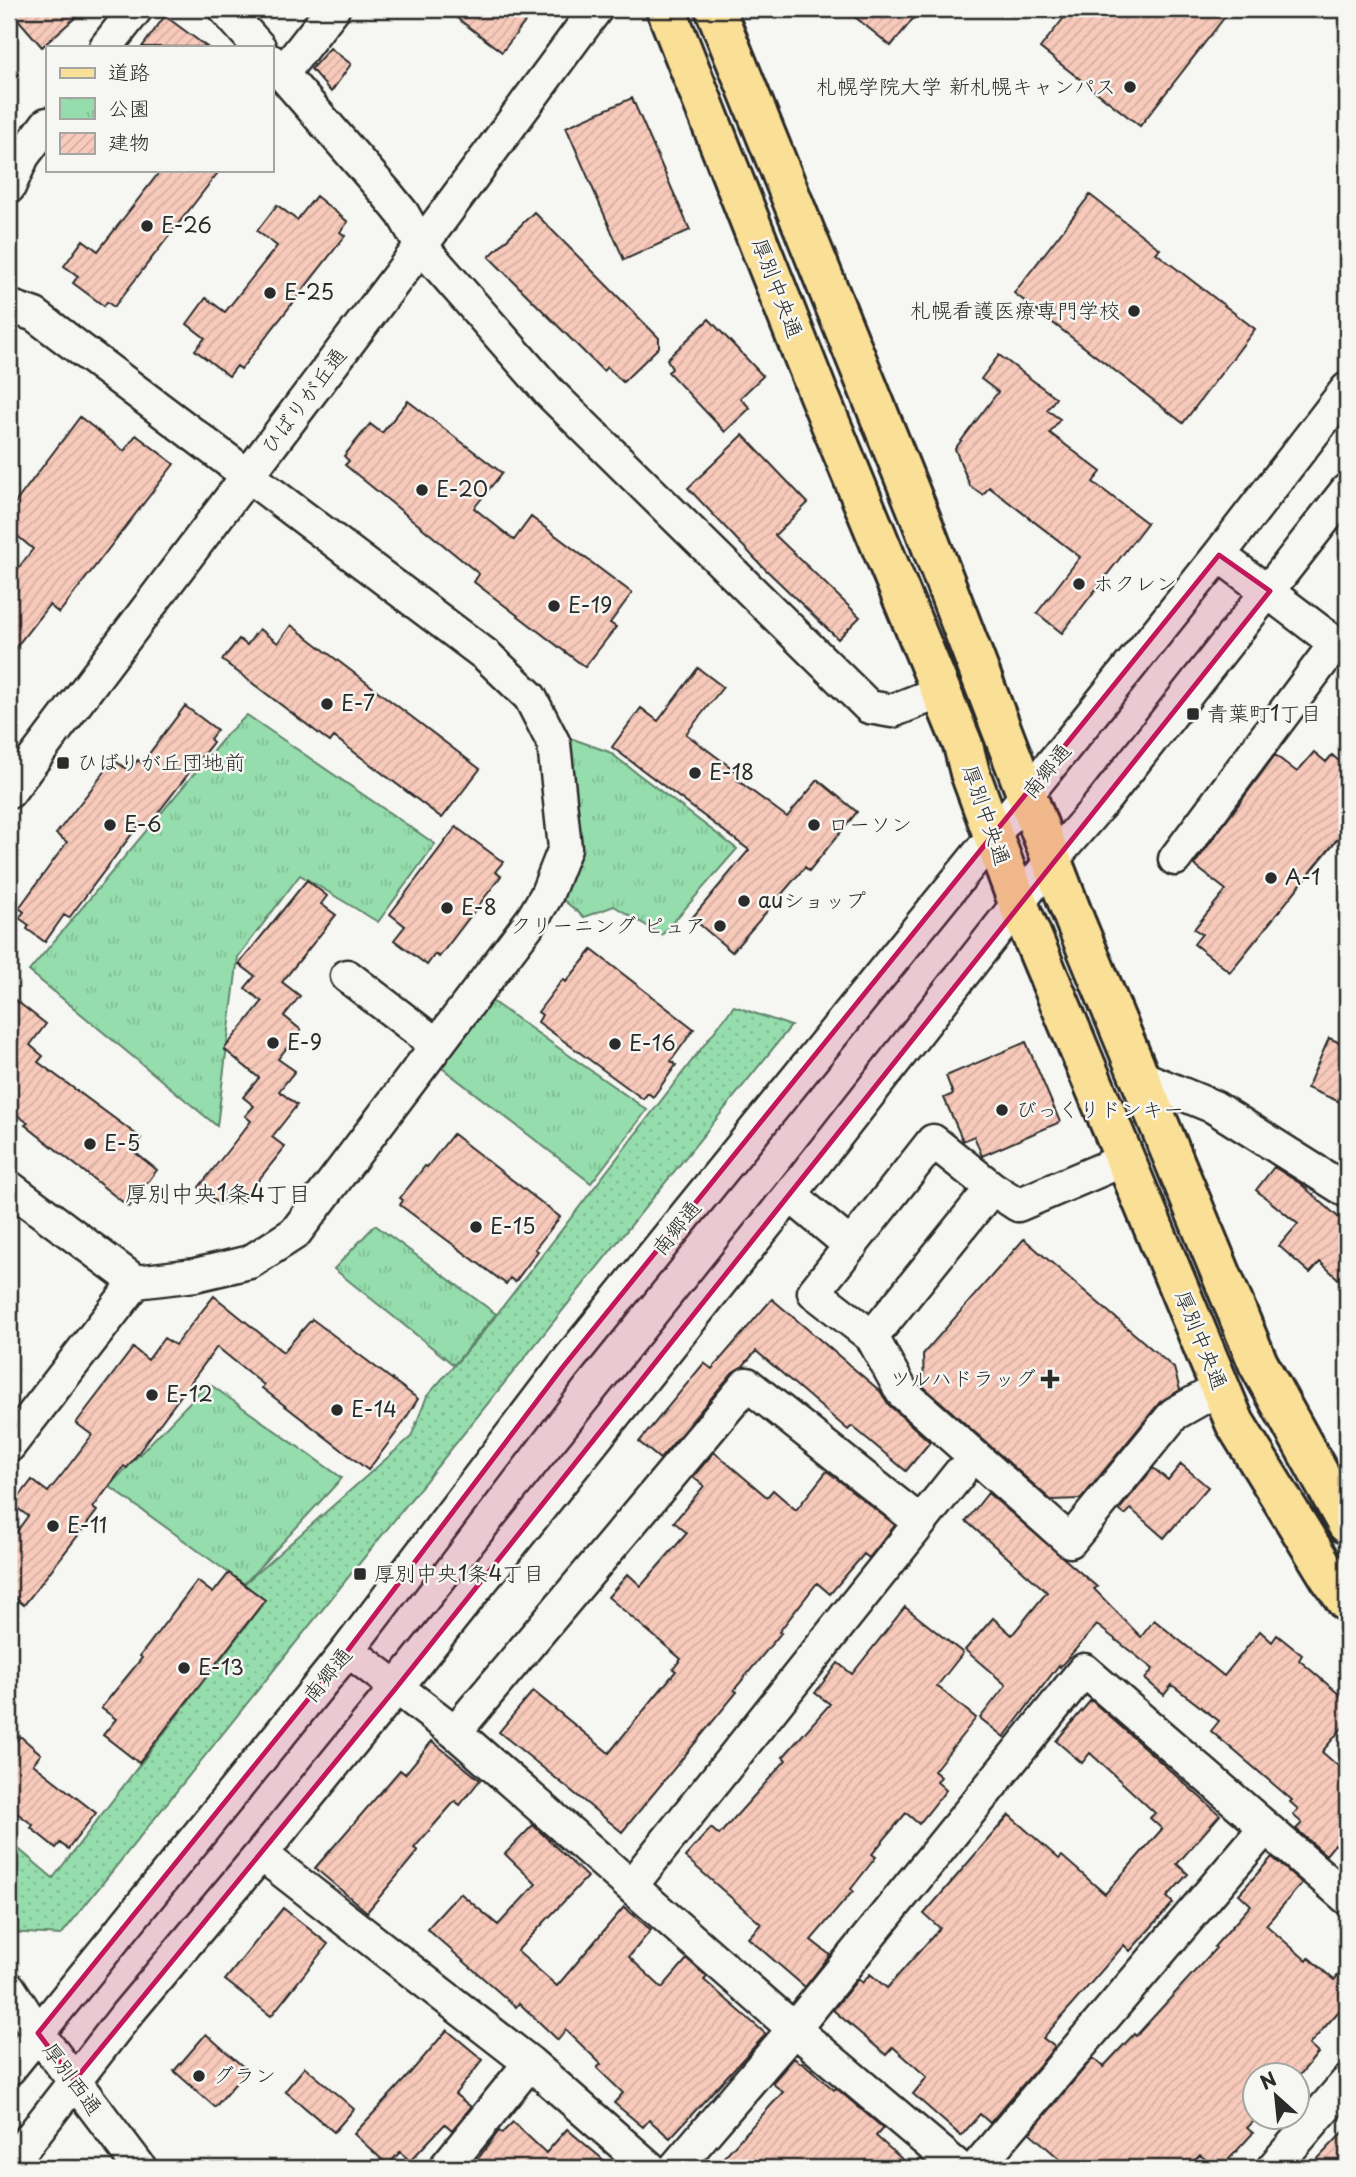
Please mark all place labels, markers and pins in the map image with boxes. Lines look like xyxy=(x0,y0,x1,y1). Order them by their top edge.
place label: 札幌学院大学 新札幌キャンパス xyxy=(816,69,1116,101)
marker: 札幌学院大学 新札幌キャンパス xyxy=(1122,79,1138,95)
place label: E-26 xyxy=(161,208,212,240)
marker: E-26 xyxy=(139,218,155,234)
place label: E-25 xyxy=(284,275,334,307)
marker: E-25 xyxy=(262,285,278,301)
place label: 札幌看護医療専門学校 xyxy=(910,293,1120,325)
marker: 札幌看護医療専門学校 xyxy=(1126,303,1142,319)
place label: E-20 xyxy=(436,472,488,504)
marker: E-20 xyxy=(414,482,430,498)
place label: ホクレン xyxy=(1093,566,1177,598)
marker: ホクレン xyxy=(1071,576,1087,592)
place label: E-19 xyxy=(568,588,612,620)
marker: E-19 xyxy=(546,598,562,614)
place label: E-7 xyxy=(341,686,375,718)
marker: E-7 xyxy=(319,696,335,712)
place label: 青葉町1丁目 xyxy=(1207,696,1321,728)
marker: 青葉町1丁目 xyxy=(1185,706,1201,722)
place label: ひばりが丘団地前 xyxy=(77,745,245,777)
marker: ひばりが丘団地前 xyxy=(55,755,71,771)
place label: E-18 xyxy=(709,755,754,787)
marker: E-18 xyxy=(687,765,703,781)
place label: E-6 xyxy=(124,807,161,839)
place label: ローソン xyxy=(828,807,912,839)
marker: E-6 xyxy=(102,817,118,833)
marker: ローソン xyxy=(806,817,822,833)
place label: A-1 xyxy=(1285,860,1320,892)
marker: A-1 xyxy=(1263,870,1279,886)
place label: auショップ xyxy=(758,883,866,915)
place label: E-8 xyxy=(461,890,497,922)
marker: auショップ xyxy=(736,893,752,909)
marker: E-8 xyxy=(439,900,455,916)
place label: クリーニング ピュア xyxy=(510,908,706,940)
marker: クリーニング ピュア xyxy=(712,918,728,934)
place label: E-9 xyxy=(287,1025,322,1057)
place label: E-16 xyxy=(629,1026,676,1058)
marker: E-9 xyxy=(265,1035,281,1051)
marker: E-16 xyxy=(607,1036,623,1052)
place label: びっくりドンキー xyxy=(1016,1092,1184,1124)
marker: びっくりドンキー xyxy=(994,1102,1010,1118)
place label: E-5 xyxy=(104,1126,140,1158)
marker: E-5 xyxy=(82,1136,98,1152)
place label: E-15 xyxy=(490,1209,536,1241)
marker: E-15 xyxy=(468,1219,484,1235)
place label: ツルハドラッグ xyxy=(890,1361,1036,1393)
marker: ツルハドラッグ xyxy=(1042,1371,1058,1387)
place label: E-12 xyxy=(166,1377,213,1409)
marker: E-12 xyxy=(144,1387,160,1403)
place label: E-14 xyxy=(351,1392,397,1424)
marker: E-14 xyxy=(329,1402,345,1418)
place label: E-11 xyxy=(67,1508,107,1540)
marker: E-11 xyxy=(45,1518,61,1534)
place label: 厚別中央1条4丁目 xyxy=(374,1556,544,1588)
marker: 厚別中央1条4丁目 xyxy=(352,1566,368,1582)
place label: E-13 xyxy=(198,1650,244,1682)
marker: E-13 xyxy=(176,1660,192,1676)
place label: グラン xyxy=(213,2058,276,2090)
marker: グラン xyxy=(191,2068,207,2084)

